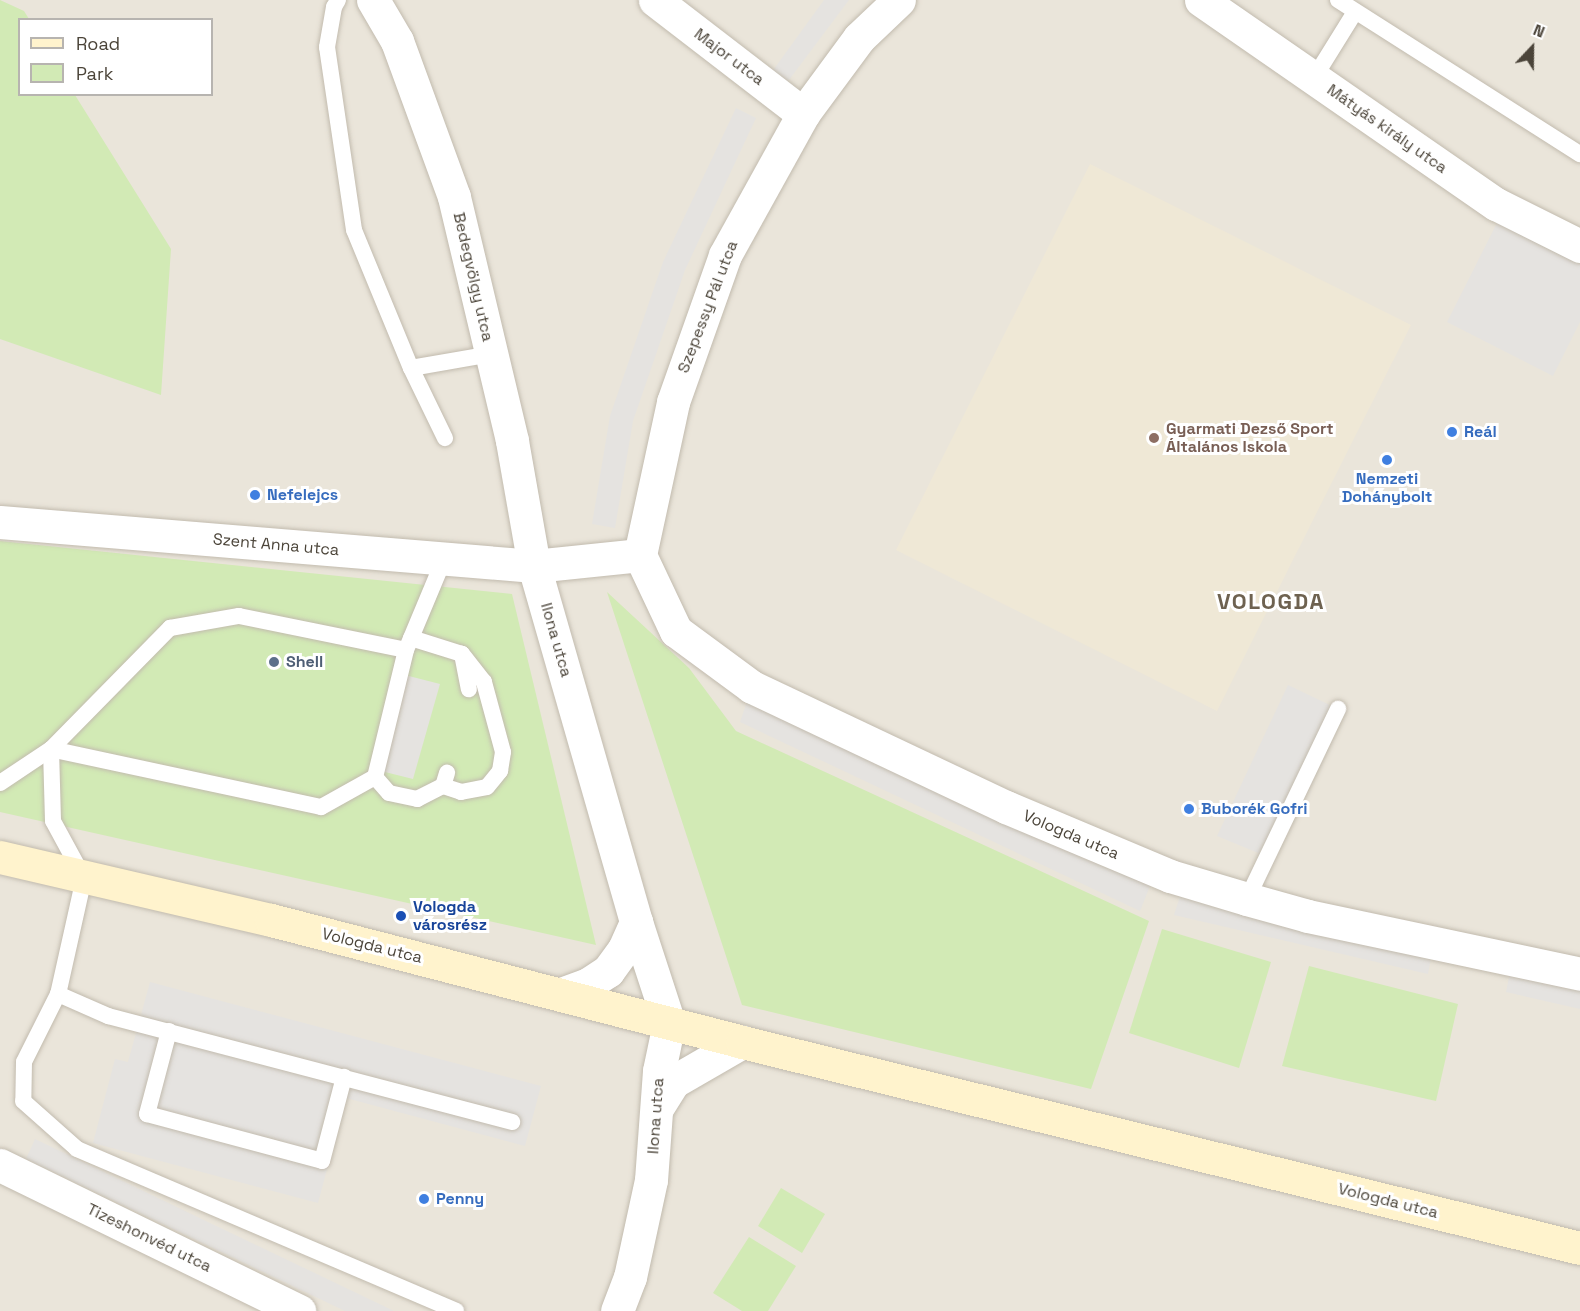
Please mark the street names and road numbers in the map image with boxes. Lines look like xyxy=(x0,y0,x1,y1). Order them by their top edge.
street label: Major utca xyxy=(690,24,768,90)
street label: Mátyás király utca xyxy=(1323,80,1451,178)
street label: Bedegvölgy utca xyxy=(449,211,497,343)
street label: Szepessy Pál utca xyxy=(674,238,742,376)
street label: Szent Anna utca xyxy=(212,530,340,560)
street label: Ilona utca xyxy=(536,601,576,679)
street label: Vologda utca xyxy=(1020,806,1122,864)
street label: Vologda utca xyxy=(320,924,424,968)
street label: Ilona utca xyxy=(644,1077,668,1155)
street label: Vologda utca xyxy=(1336,1179,1440,1223)
street label: Tizeshonvéd utca xyxy=(84,1200,214,1276)

